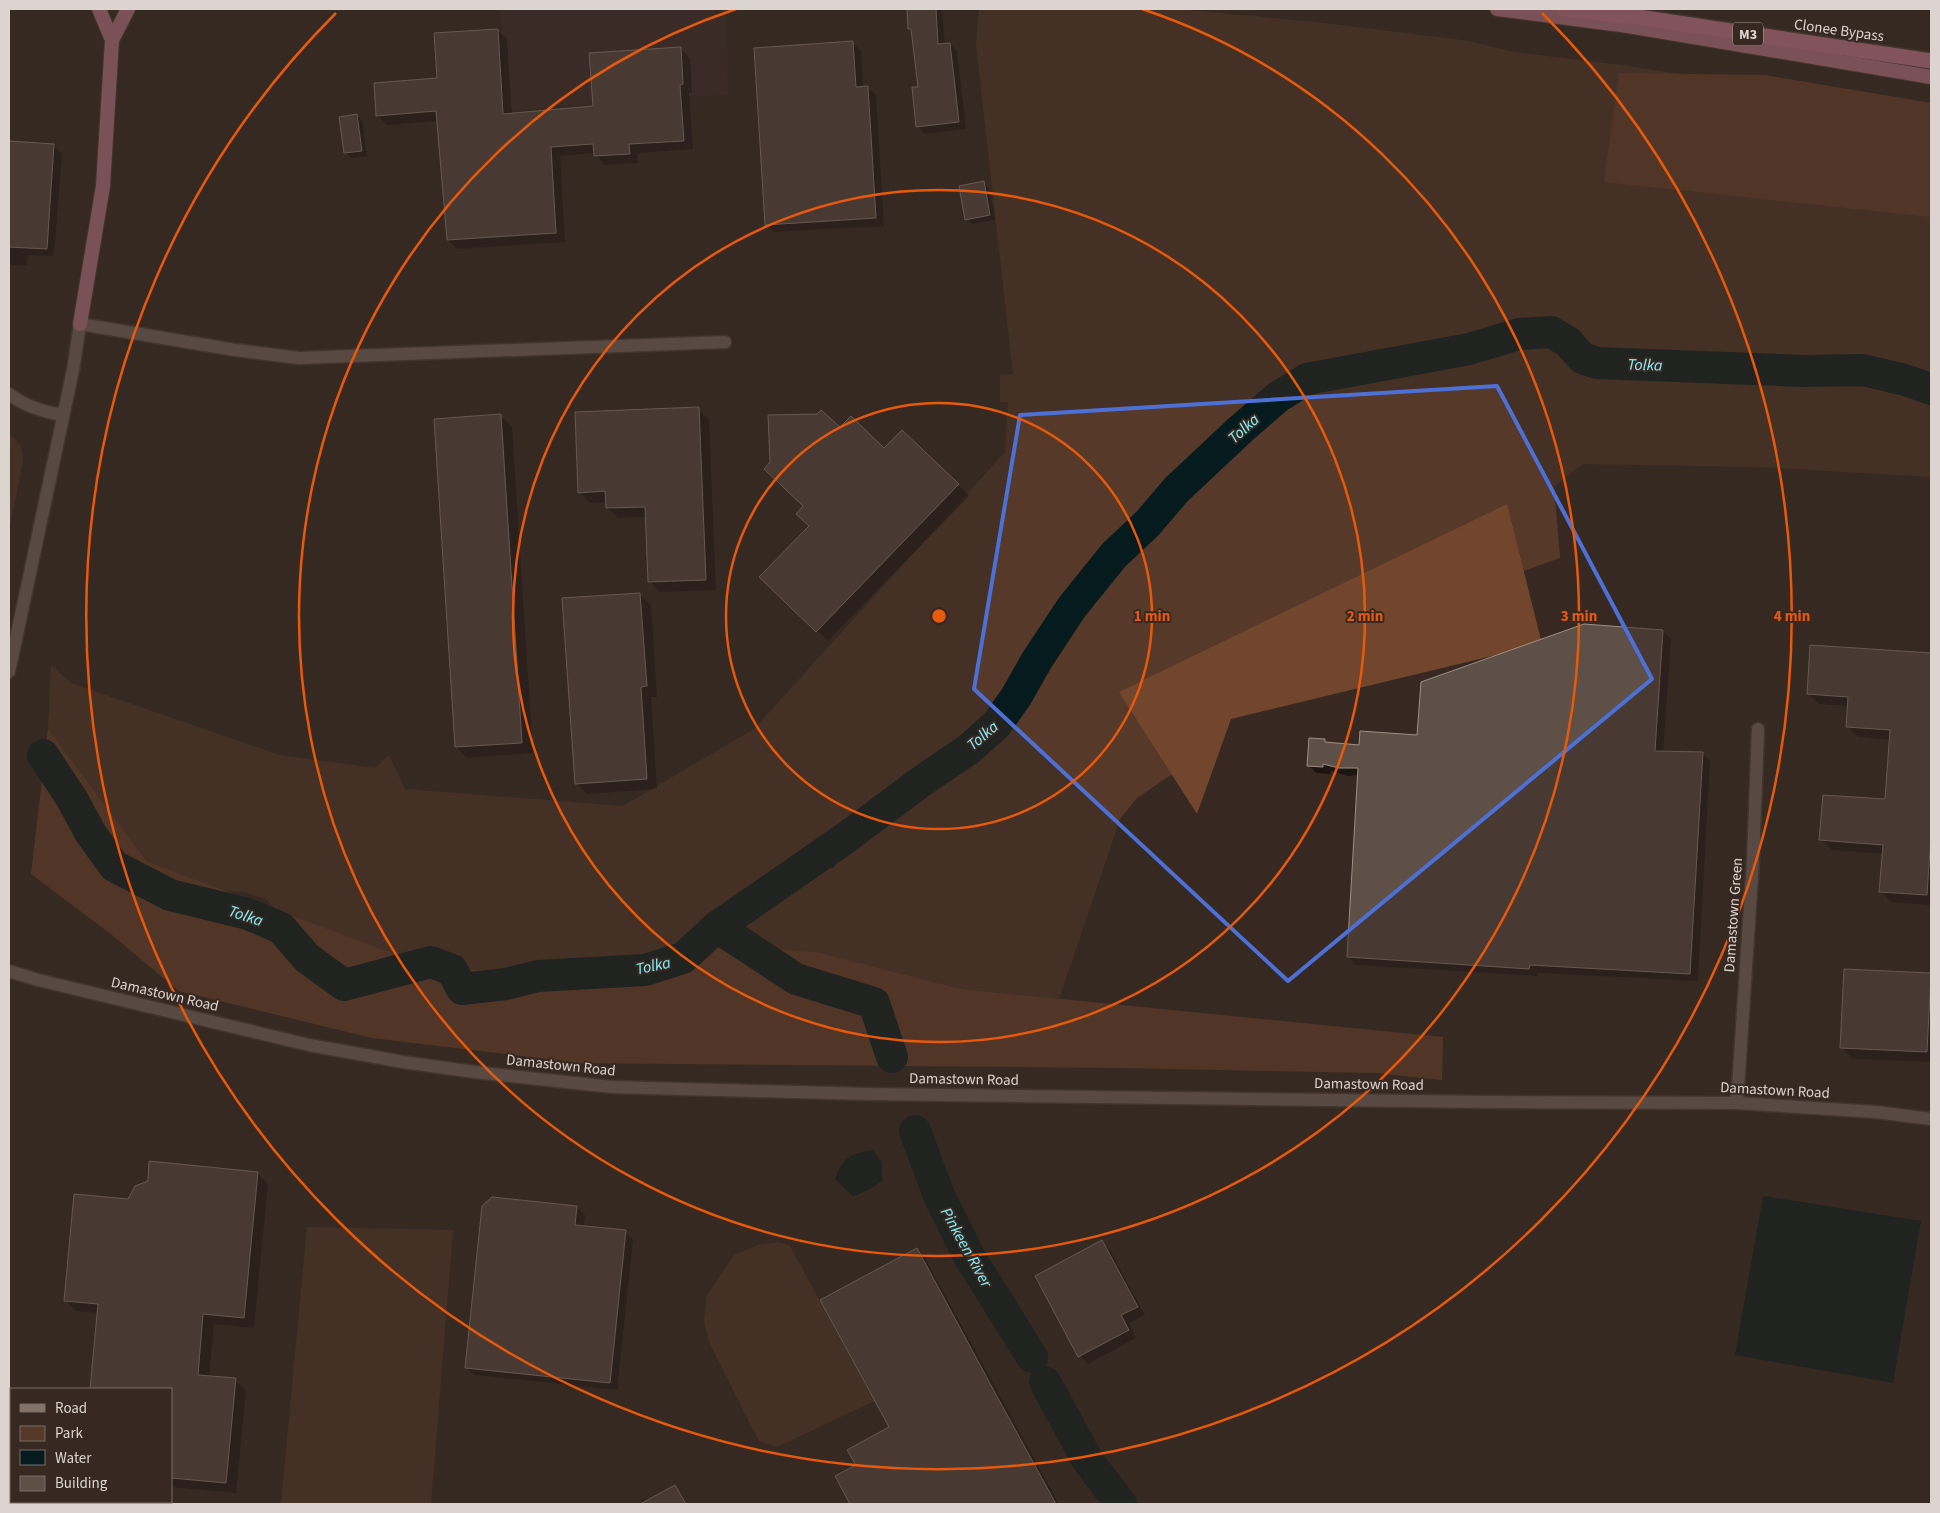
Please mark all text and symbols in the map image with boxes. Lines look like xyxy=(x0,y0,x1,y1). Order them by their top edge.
street label: Clonee Bypass xyxy=(1793,14,1885,47)
road number: M3 xyxy=(1733,22,1763,46)
water label: Tolka xyxy=(1627,353,1663,377)
water label: Tolka xyxy=(1223,409,1264,449)
text: 1 min xyxy=(1134,606,1170,627)
text: 2 min xyxy=(1347,606,1383,627)
text: 3 min xyxy=(1561,606,1597,627)
text: 4 min xyxy=(1774,606,1810,627)
centre of rings xyxy=(930,607,948,625)
water label: Tolka xyxy=(962,716,1003,755)
street label: Damastown Green xyxy=(1719,857,1748,973)
water label: Tolka xyxy=(226,900,266,932)
water label: Tolka xyxy=(634,951,673,980)
street label: Damastown Road xyxy=(109,972,221,1017)
street label: Damastown Road xyxy=(505,1049,617,1082)
street label: Damastown Road xyxy=(909,1068,1019,1091)
street label: Damastown Road xyxy=(1314,1073,1424,1096)
street label: Damastown Road xyxy=(1720,1077,1830,1104)
water label: Pinkeen River xyxy=(935,1204,998,1293)
legend xyxy=(10,1388,172,1503)
text: Road xyxy=(55,1398,87,1419)
text: Park xyxy=(55,1423,84,1444)
text: Water xyxy=(55,1448,92,1469)
text: Building xyxy=(55,1473,108,1494)

